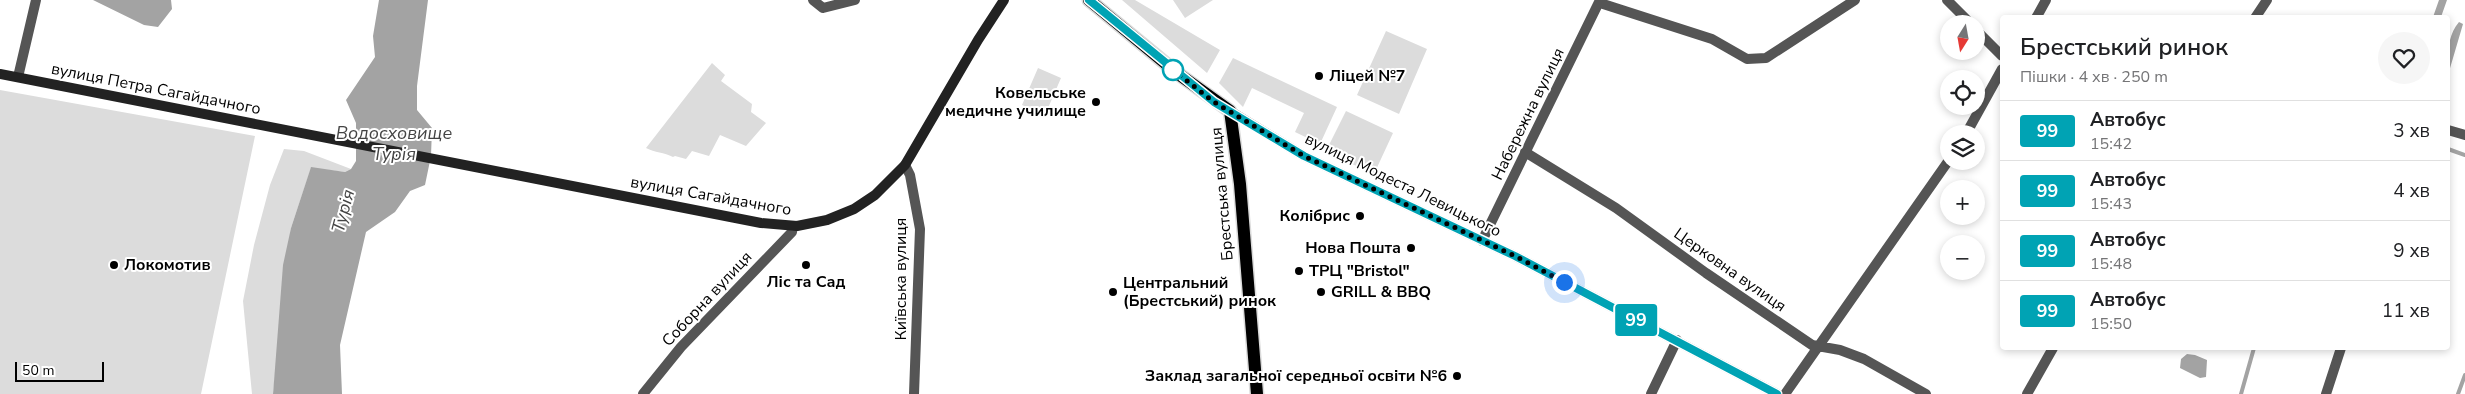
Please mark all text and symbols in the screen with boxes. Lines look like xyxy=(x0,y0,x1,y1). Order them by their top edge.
north arrow xyxy=(1940,15,1985,60)
map controls xyxy=(1940,15,1985,280)
text: Брестський ринок xyxy=(2020,31,2228,63)
button: heart xyxy=(2378,32,2430,84)
street label: Набережна вулиця xyxy=(1486,44,1570,184)
street label: вулиця Петра Сагайдачного xyxy=(49,58,263,120)
unlabelled marker xyxy=(1162,59,1184,81)
place label: Ліцей №7 xyxy=(1329,65,1405,87)
text: Пішки · 4 хв · 250 m xyxy=(2020,66,2168,88)
marker: Ліцей №7 xyxy=(1313,70,1325,82)
button: locate xyxy=(1940,70,1985,115)
place label: Ковельське медичне училище xyxy=(945,82,1086,122)
marker: Ковельське медичне училище xyxy=(1090,96,1102,108)
text: Автобус xyxy=(2090,107,2166,133)
text: 3 хв xyxy=(2393,118,2430,144)
text: 99 xyxy=(2037,119,2058,143)
water label: Водосховище Турія xyxy=(336,121,452,166)
button: layers xyxy=(1940,125,1985,170)
street label: Брестська вулиця xyxy=(1205,126,1239,262)
street label: вулиця Модеста Левицького xyxy=(1301,128,1505,242)
text: 15:42 xyxy=(2090,133,2132,155)
text: Автобус xyxy=(2090,167,2166,193)
street label: вулиця Сагайдачного xyxy=(629,171,793,221)
text: 4 хв xyxy=(2393,178,2430,204)
text: 99 xyxy=(2037,179,2058,203)
button: + xyxy=(1940,180,1985,225)
water label: Турія xyxy=(326,187,360,235)
text: 15:43 xyxy=(2090,193,2132,215)
place label: Колібрис xyxy=(1279,205,1350,227)
marker: Колібрис xyxy=(1354,210,1366,222)
street label: Київська вулиця xyxy=(890,218,912,340)
street label: Церковна вулиця xyxy=(1669,223,1791,317)
text: Автобус xyxy=(2090,227,2166,253)
button: − xyxy=(1940,235,1985,280)
place label: Нова Пошта xyxy=(1305,237,1401,259)
text: 9 хв xyxy=(2393,238,2430,264)
text: 99 xyxy=(2037,239,2058,263)
marker: Нова Пошта xyxy=(1405,242,1417,254)
street label: Соборна вулиця xyxy=(657,247,757,351)
text: 15:48 xyxy=(2090,253,2132,275)
place label: Локомотив xyxy=(124,254,211,276)
marker: Локомотив xyxy=(108,259,120,271)
marker: Ліс та Сад xyxy=(800,259,812,271)
place label: ТРЦ "Bristol" xyxy=(1309,260,1410,282)
marker: ТРЦ "Bristol" xyxy=(1293,265,1305,277)
your location xyxy=(1552,270,1577,295)
place label: Ліс та Сад xyxy=(767,271,846,293)
place label: Центральний (Брестський) ринок xyxy=(1123,272,1277,312)
place label: GRILL & BBQ xyxy=(1331,281,1431,303)
marker: Центральний (Брестський) ринок xyxy=(1107,286,1119,298)
marker: GRILL & BBQ xyxy=(1315,286,1327,298)
text: Автобус xyxy=(2090,287,2166,313)
text: 11 хв xyxy=(2382,298,2430,324)
text: 99 xyxy=(2037,299,2058,323)
line badge: 99 xyxy=(1614,304,1658,336)
text: 99 xyxy=(1625,308,1647,332)
text: 15:50 xyxy=(2090,313,2132,335)
scale bar xyxy=(15,359,104,382)
text: 50 m xyxy=(22,361,54,380)
place label: Заклад загальної середньої освіти №6 xyxy=(1145,365,1447,387)
marker: Заклад загальної середньої освіти №6 xyxy=(1451,370,1463,382)

